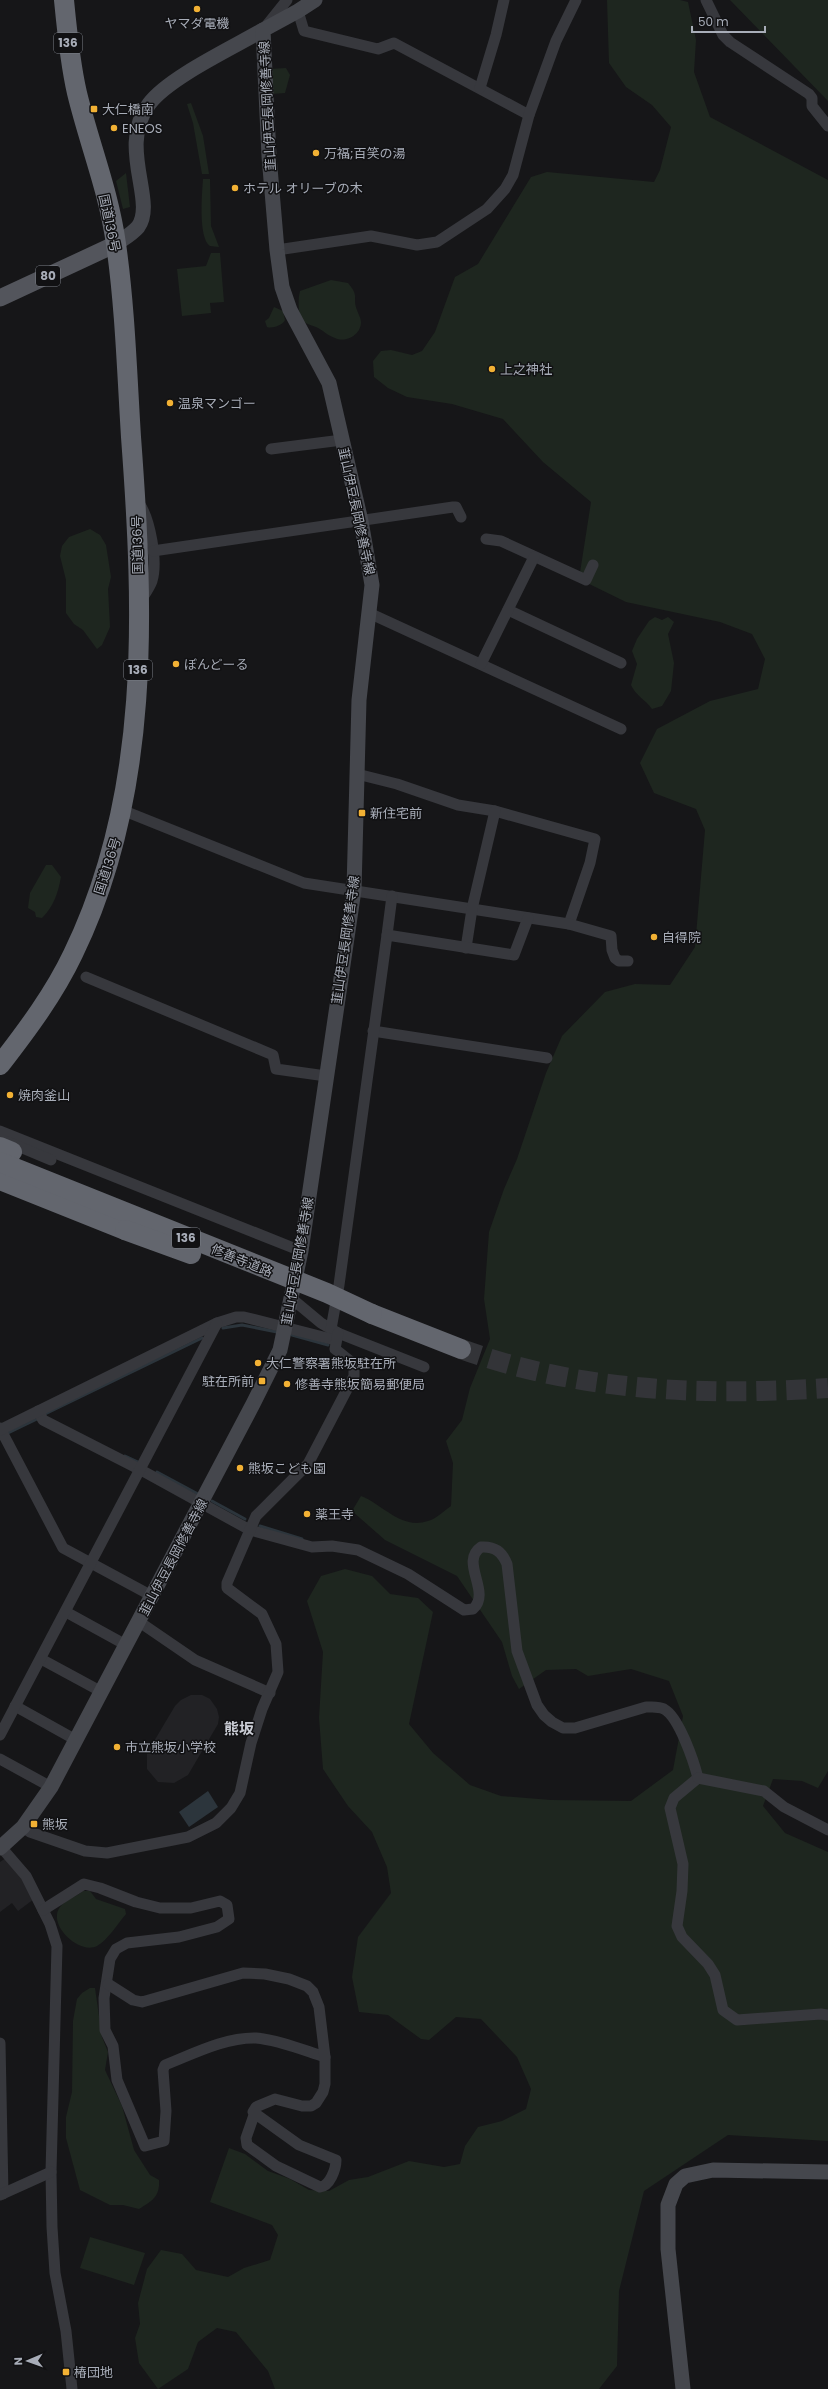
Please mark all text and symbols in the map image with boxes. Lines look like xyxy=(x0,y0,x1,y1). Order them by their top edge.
marker: ヤマダ電機 xyxy=(192,4,202,14)
scale bar xyxy=(692,8,765,34)
text: 50 m xyxy=(698,13,729,30)
place label: ヤマダ電機 xyxy=(164,14,230,33)
road number: 136 xyxy=(54,33,82,53)
street label: 韮山伊豆長岡修善寺線 xyxy=(255,41,280,171)
place label: 大仁橋南 xyxy=(102,100,154,119)
marker: 大仁橋南 xyxy=(89,104,99,114)
place label: ENEOS xyxy=(122,119,162,138)
marker: ENEOS xyxy=(109,123,119,133)
place label: 万福;百笑の湯 xyxy=(324,144,405,163)
marker: 万福;百笑の湯 xyxy=(311,148,321,158)
place label: ホテル オリーブの木 xyxy=(243,179,363,198)
marker: ホテル オリーブの木 xyxy=(230,183,240,193)
street label: 国道136号 xyxy=(94,192,125,254)
road number: 80 xyxy=(36,266,60,286)
place label: 上之神社 xyxy=(500,360,552,379)
marker: 上之神社 xyxy=(487,364,497,374)
place label: 温泉マンゴー xyxy=(178,394,256,413)
marker: 温泉マンゴー xyxy=(165,398,175,408)
street label: 韮山伊豆長岡修善寺線 xyxy=(334,446,379,577)
street label: 国道136号 xyxy=(127,515,148,575)
place label: ぼんどーる xyxy=(184,655,249,674)
marker: ぼんどーる xyxy=(171,659,181,669)
road number: 136 xyxy=(124,660,152,680)
place label: 新住宅前 xyxy=(370,804,422,823)
marker: 新住宅前 xyxy=(357,808,367,818)
street label: 国道136号 xyxy=(89,835,126,897)
street label: 韮山伊豆長岡修善寺線 xyxy=(327,874,364,1006)
place label: 自得院 xyxy=(662,928,701,947)
marker: 自得院 xyxy=(649,932,659,942)
place label: 焼肉釜山 xyxy=(18,1086,70,1105)
marker: 焼肉釜山 xyxy=(5,1090,15,1100)
street label: 韮山伊豆長岡修善寺線 xyxy=(277,1195,318,1327)
road number: 136 xyxy=(172,1228,200,1248)
street label: 修善寺道路 xyxy=(208,1239,276,1281)
place label: 大仁警察署熊坂駐在所 xyxy=(266,1354,396,1373)
marker: 大仁警察署熊坂駐在所 xyxy=(253,1358,263,1368)
place label: 駐在所前 xyxy=(202,1372,254,1391)
place label: 修善寺熊坂簡易郵便局 xyxy=(295,1375,425,1394)
marker: 駐在所前 xyxy=(257,1376,267,1386)
marker: 修善寺熊坂簡易郵便局 xyxy=(282,1379,292,1389)
place label: 熊坂こども園 xyxy=(248,1459,326,1478)
marker: 熊坂こども園 xyxy=(235,1463,245,1473)
street label: 韮山伊豆長岡修善寺線 xyxy=(135,1495,212,1619)
place label: 薬王寺 xyxy=(315,1505,354,1524)
marker: 薬王寺 xyxy=(302,1509,312,1519)
district label: 熊坂 xyxy=(224,1718,254,1739)
place label: 市立熊坂小学校 xyxy=(125,1738,216,1757)
marker: 市立熊坂小学校 xyxy=(112,1742,122,1752)
place label: 熊坂 xyxy=(42,1815,68,1834)
marker: 熊坂 xyxy=(29,1819,39,1829)
north arrow xyxy=(8,2341,48,2381)
text: N xyxy=(10,2357,26,2366)
place label: 椿団地 xyxy=(74,2363,113,2382)
marker: 椿団地 xyxy=(61,2367,71,2377)

